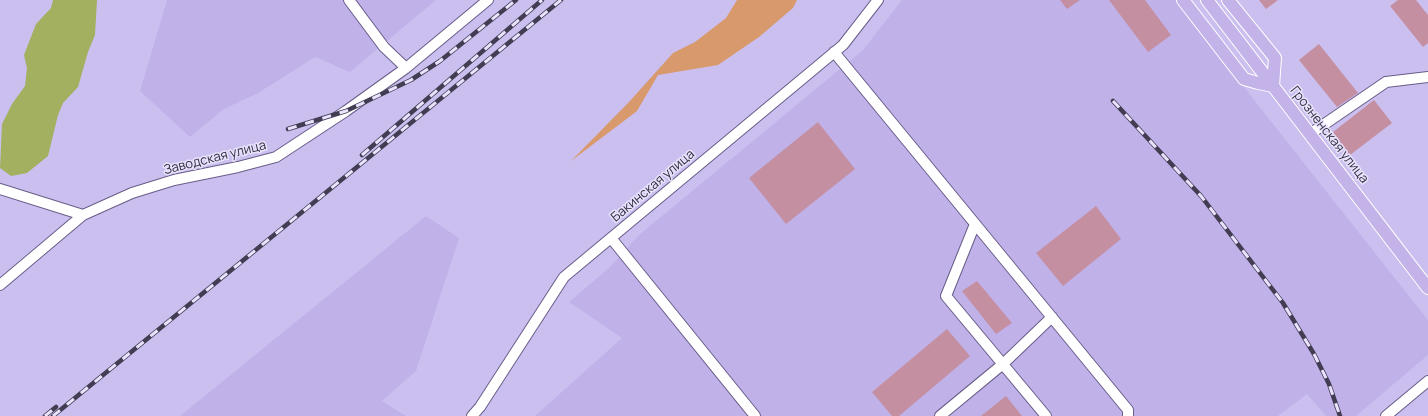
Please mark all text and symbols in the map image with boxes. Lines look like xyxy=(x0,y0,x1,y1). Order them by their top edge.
street label: Грозненская улица xyxy=(1286,84,1372,186)
street label: Заводская улица xyxy=(162,138,268,178)
street label: Бакинская улица xyxy=(608,147,698,225)

